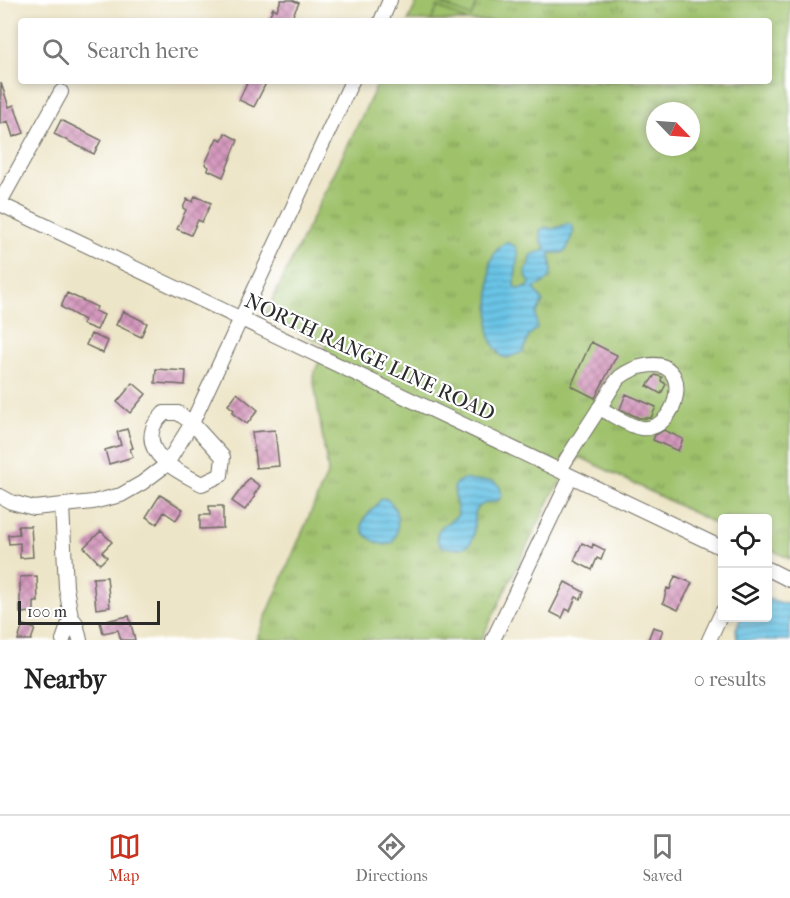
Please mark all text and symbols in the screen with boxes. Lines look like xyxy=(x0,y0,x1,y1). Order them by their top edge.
search box xyxy=(18,18,772,84)
icon: search xyxy=(39,35,72,68)
text: Search here xyxy=(87,38,199,64)
north arrow xyxy=(646,102,700,156)
street label: NORTH RANGE LINE ROAD xyxy=(241,288,499,426)
map controls xyxy=(718,514,772,622)
button: locate xyxy=(718,514,772,568)
button: layers xyxy=(718,568,772,622)
scale bar xyxy=(18,598,160,626)
text: 100 m xyxy=(27,602,67,621)
text: Nearby xyxy=(24,664,106,695)
text: 0 results xyxy=(694,668,766,691)
tab: Map xyxy=(108,830,141,885)
tab: Directions xyxy=(356,830,428,885)
tab: Saved xyxy=(643,830,682,885)

